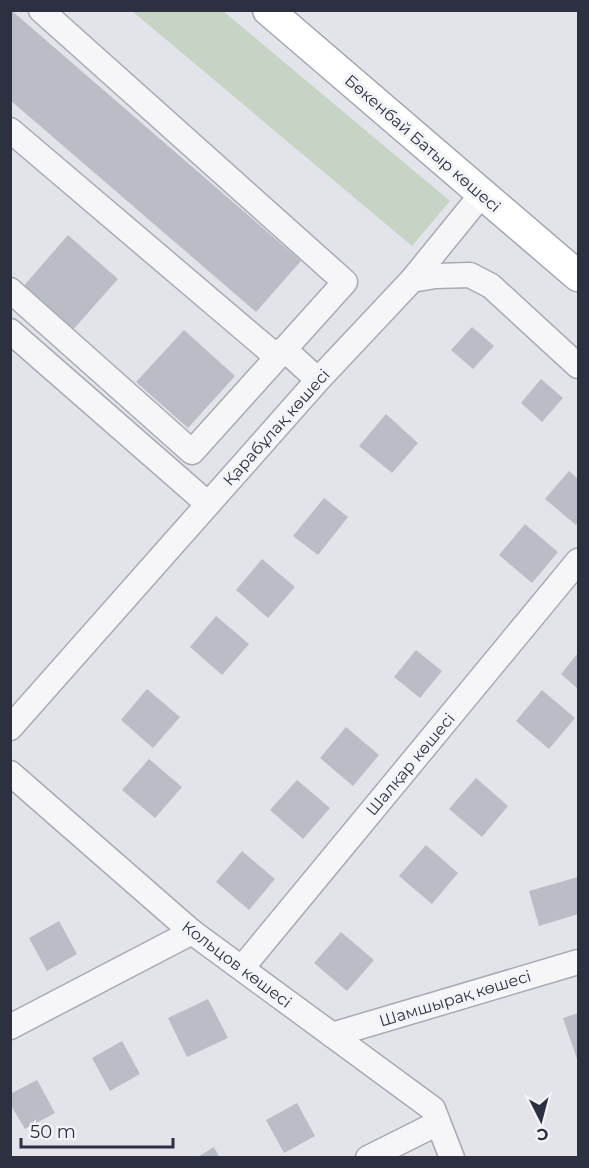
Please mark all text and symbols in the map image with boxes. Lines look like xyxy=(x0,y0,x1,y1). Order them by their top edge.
street label: Бөкенбай Батыр көшесі xyxy=(341,71,504,216)
street label: Қарабұлақ көшесі xyxy=(219,365,334,490)
street label: Шалқар көшесі xyxy=(362,709,459,819)
street label: Кольцов көшесі xyxy=(178,917,295,1012)
street label: Шамшырақ көшесі xyxy=(377,966,533,1031)
north arrow xyxy=(511,1090,571,1150)
scale bar xyxy=(21,1111,172,1149)
text: 50 m xyxy=(30,1121,76,1143)
text: С xyxy=(535,1124,549,1145)

